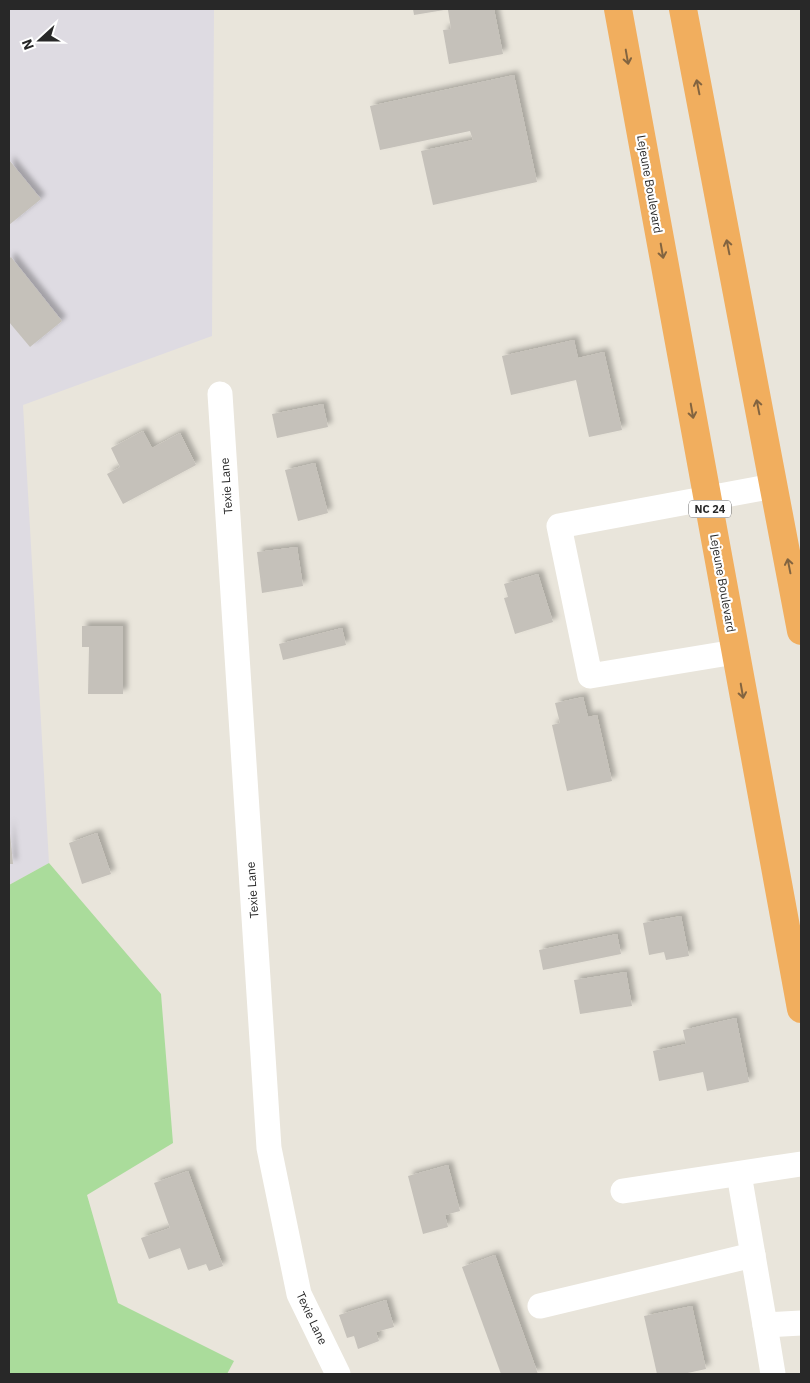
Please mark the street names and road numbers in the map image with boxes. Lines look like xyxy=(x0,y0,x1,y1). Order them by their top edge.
street label: Lejeune Boulevard xyxy=(634,134,666,234)
street label: Texie Lane xyxy=(217,457,235,515)
road number: NC 24 xyxy=(689,500,731,518)
street label: Lejeune Boulevard xyxy=(707,533,739,633)
street label: Texie Lane xyxy=(243,861,261,919)
street label: Texie Lane xyxy=(293,1289,331,1347)

